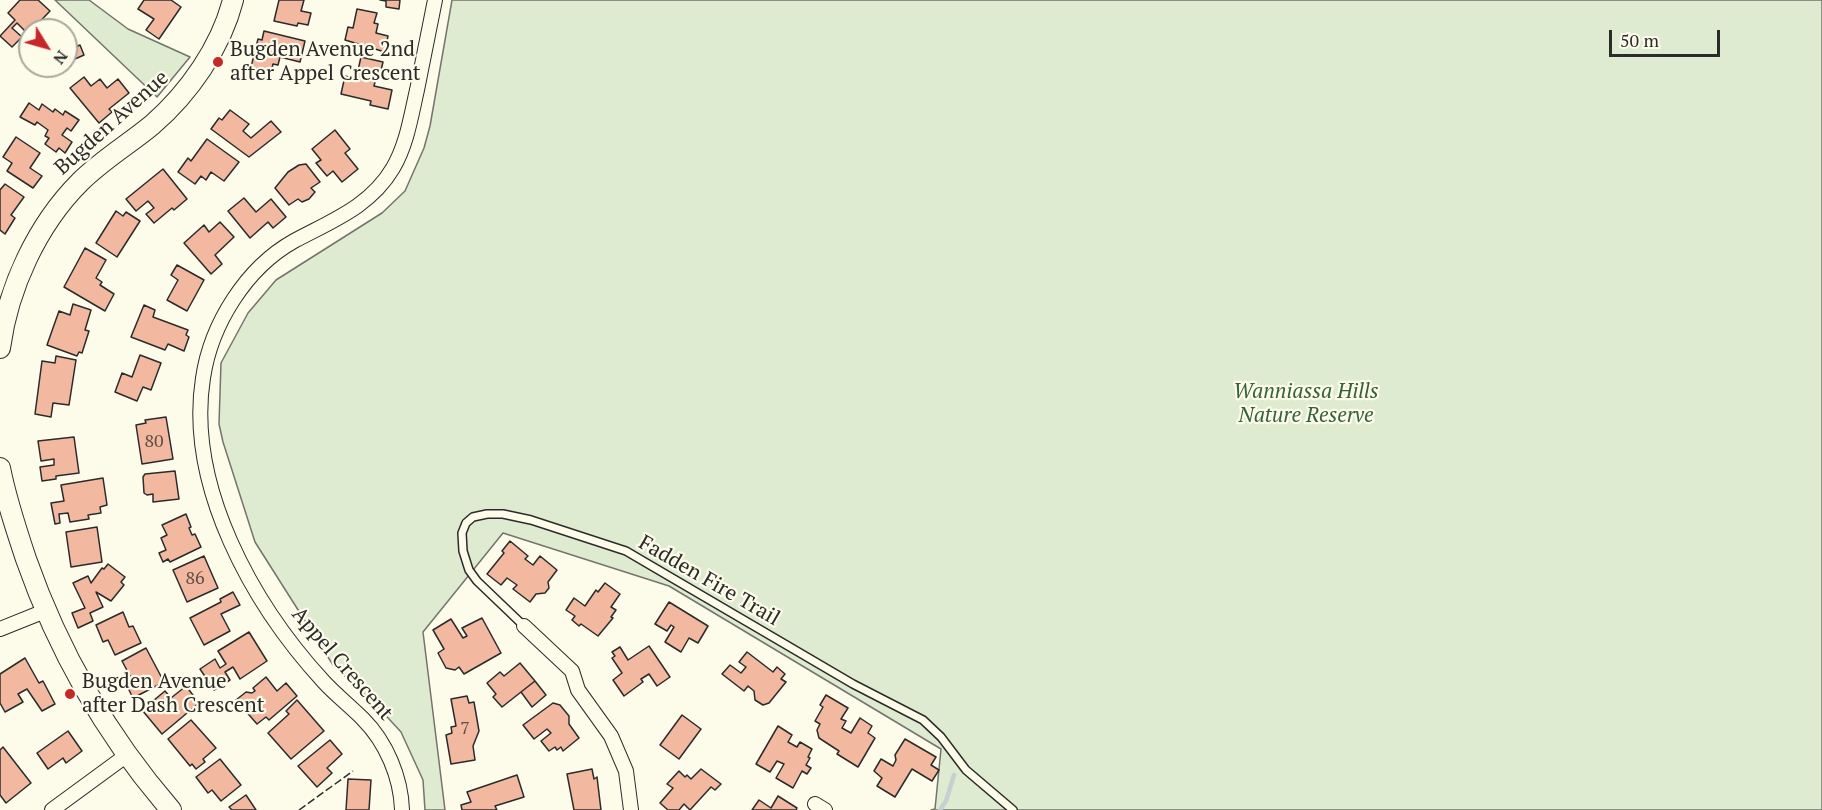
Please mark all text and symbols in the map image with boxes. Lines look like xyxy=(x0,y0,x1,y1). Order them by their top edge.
north arrow xyxy=(18,18,78,78)
scale bar xyxy=(1612,18,1723,56)
text: 50 m xyxy=(1620,28,1659,52)
place label: Bugden Avenue 2nd after Appel Crescent xyxy=(230,37,421,87)
text: N xyxy=(48,46,73,69)
marker: Bugden Avenue 2nd after Appel Crescent xyxy=(211,55,225,69)
street label: Bugden Avenue xyxy=(50,65,174,181)
park label: Wanniassa Hills Nature Reserve xyxy=(1233,379,1379,429)
house number: 80 xyxy=(144,431,164,453)
street label: Fadden Fire Trail xyxy=(634,530,784,632)
house number: 86 xyxy=(185,568,205,590)
street label: Appel Crescent xyxy=(286,602,398,726)
place label: Bugden Avenue after Dash Crescent xyxy=(82,669,265,719)
marker: Bugden Avenue after Dash Crescent xyxy=(63,687,77,701)
house number: 7 xyxy=(460,718,470,740)

